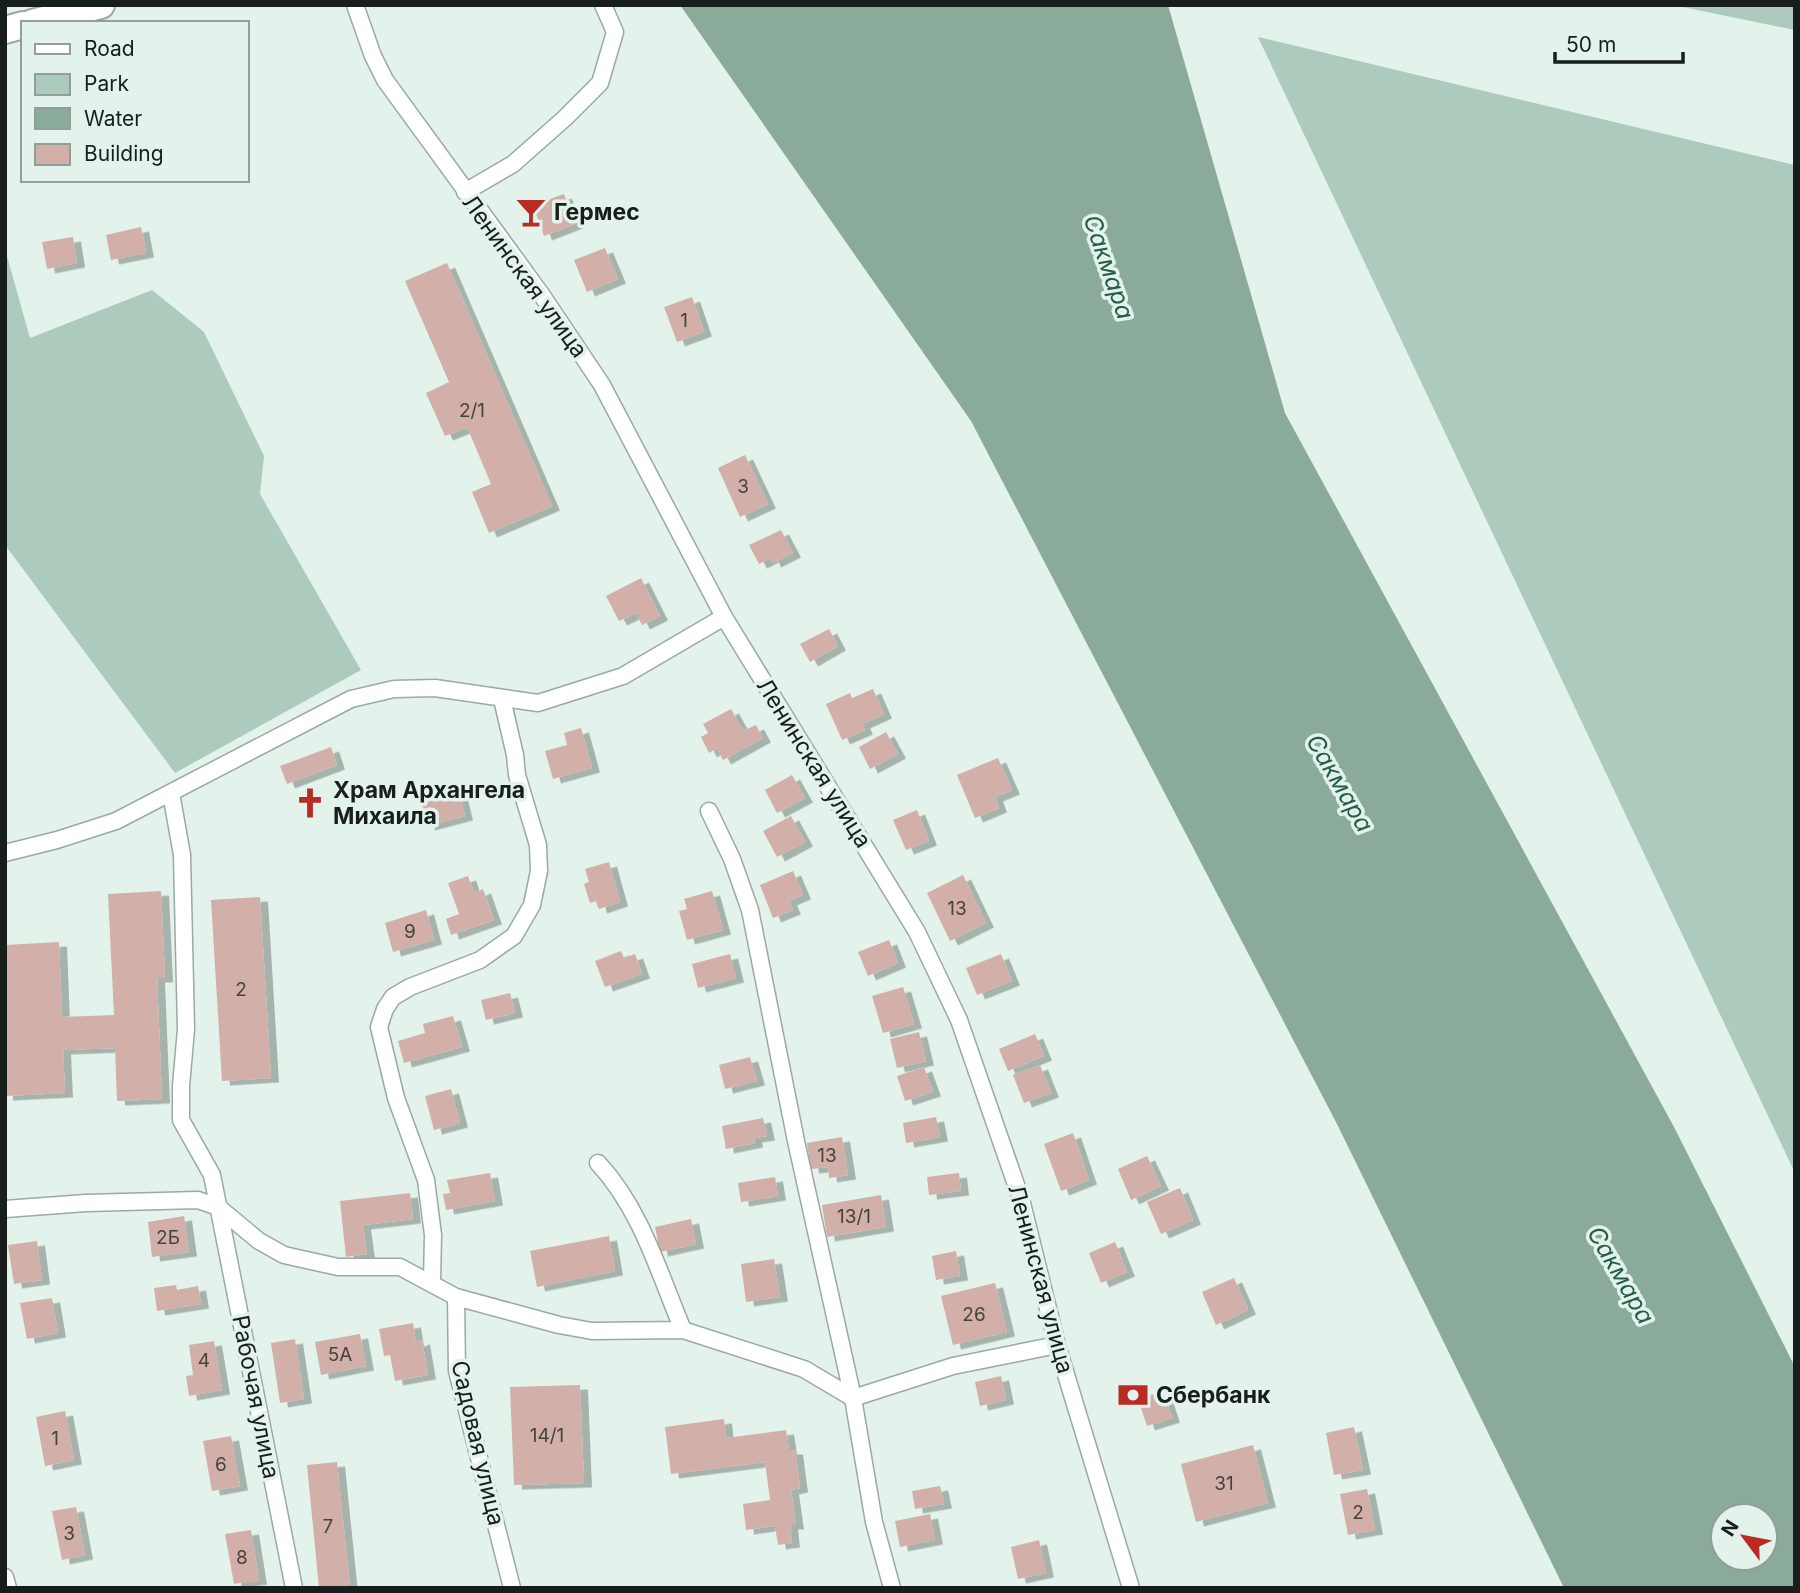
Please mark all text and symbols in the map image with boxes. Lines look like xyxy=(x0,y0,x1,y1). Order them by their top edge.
legend xyxy=(21,21,248,182)
scale bar xyxy=(1555,21,1683,65)
text: 50 m xyxy=(1566,32,1616,57)
text: Road xyxy=(84,36,135,61)
text: Park xyxy=(84,71,129,96)
text: Water xyxy=(84,106,142,131)
text: Building xyxy=(84,141,164,166)
street label: Ленинская улица xyxy=(457,189,593,363)
bar icon: Гермес xyxy=(514,195,548,229)
place label: Гермес xyxy=(554,198,640,226)
water label: Сакмара xyxy=(1078,211,1140,323)
house number: 1 xyxy=(680,309,688,332)
house number: 2/1 xyxy=(459,399,485,422)
house number: 3 xyxy=(737,475,749,498)
street label: Ленинская улица xyxy=(751,673,877,853)
water label: Сакмара xyxy=(1300,729,1380,837)
place label: Храм Архангела Михаила xyxy=(333,776,525,830)
church icon: Храм Архангела Михаила xyxy=(293,786,327,820)
house number: 13 xyxy=(947,897,967,920)
house number: 9 xyxy=(404,920,416,943)
house number: 2 xyxy=(235,978,247,1001)
house number: 13 xyxy=(817,1144,837,1167)
street label: Ленинская улица xyxy=(1002,1181,1080,1377)
house number: 13/1 xyxy=(837,1205,871,1228)
water label: Сакмара xyxy=(1581,1221,1661,1329)
house number: 2Б xyxy=(156,1226,180,1249)
house number: 26 xyxy=(962,1303,986,1326)
street label: Рабочая улица xyxy=(226,1313,286,1481)
house number: 5А xyxy=(328,1343,352,1366)
house number: 4 xyxy=(198,1349,210,1372)
street label: Садовая улица xyxy=(445,1358,511,1528)
bank icon: Сбербанк xyxy=(1116,1378,1150,1412)
place label: Сбербанк xyxy=(1156,1381,1271,1409)
house number: 14/1 xyxy=(530,1424,564,1447)
house number: 1 xyxy=(51,1427,59,1450)
house number: 6 xyxy=(215,1453,227,1476)
house number: 31 xyxy=(1214,1472,1234,1495)
house number: 2 xyxy=(1352,1501,1364,1524)
north arrow xyxy=(1709,1502,1779,1572)
house number: 7 xyxy=(323,1515,333,1538)
text: N xyxy=(1716,1516,1744,1540)
house number: 3 xyxy=(63,1522,75,1545)
house number: 8 xyxy=(236,1546,248,1569)

